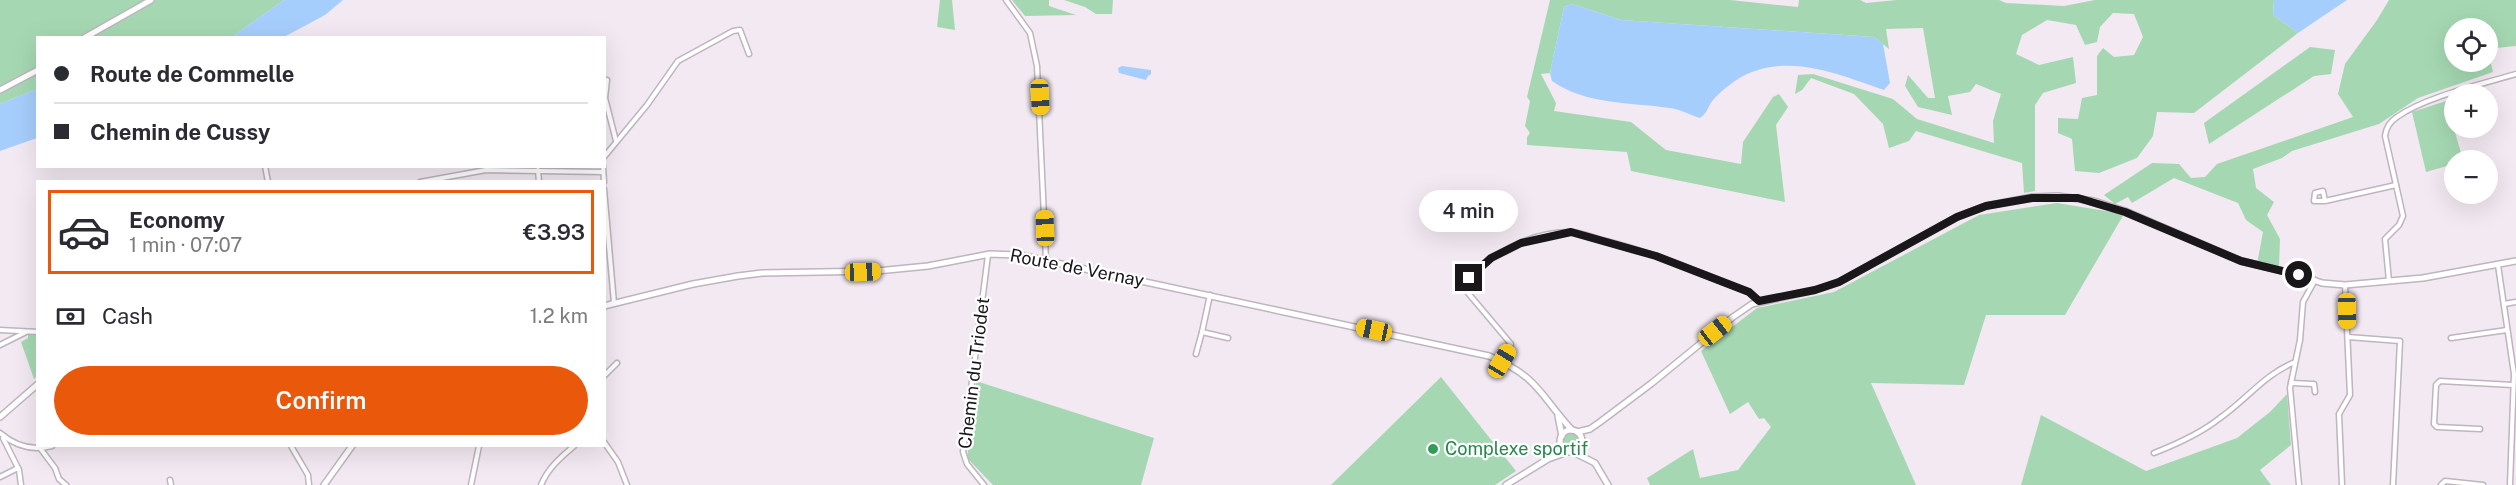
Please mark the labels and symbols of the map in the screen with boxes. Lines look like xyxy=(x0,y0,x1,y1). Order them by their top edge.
car xyxy=(1030,79,1050,115)
callout: 4 min xyxy=(1420,191,1518,233)
car xyxy=(1035,210,1055,246)
street label: Route de Vernay xyxy=(1008,244,1146,291)
route start xyxy=(2285,261,2312,288)
car xyxy=(845,262,881,282)
route end xyxy=(1455,264,1482,291)
car xyxy=(2338,293,2356,329)
street label: Chemin du Triodet xyxy=(954,296,993,450)
car xyxy=(1695,313,1735,349)
car xyxy=(1355,317,1393,343)
car xyxy=(1485,341,1519,381)
place label: Complexe sportif xyxy=(1445,438,1588,459)
marker: Complexe sportif xyxy=(1426,442,1440,456)

